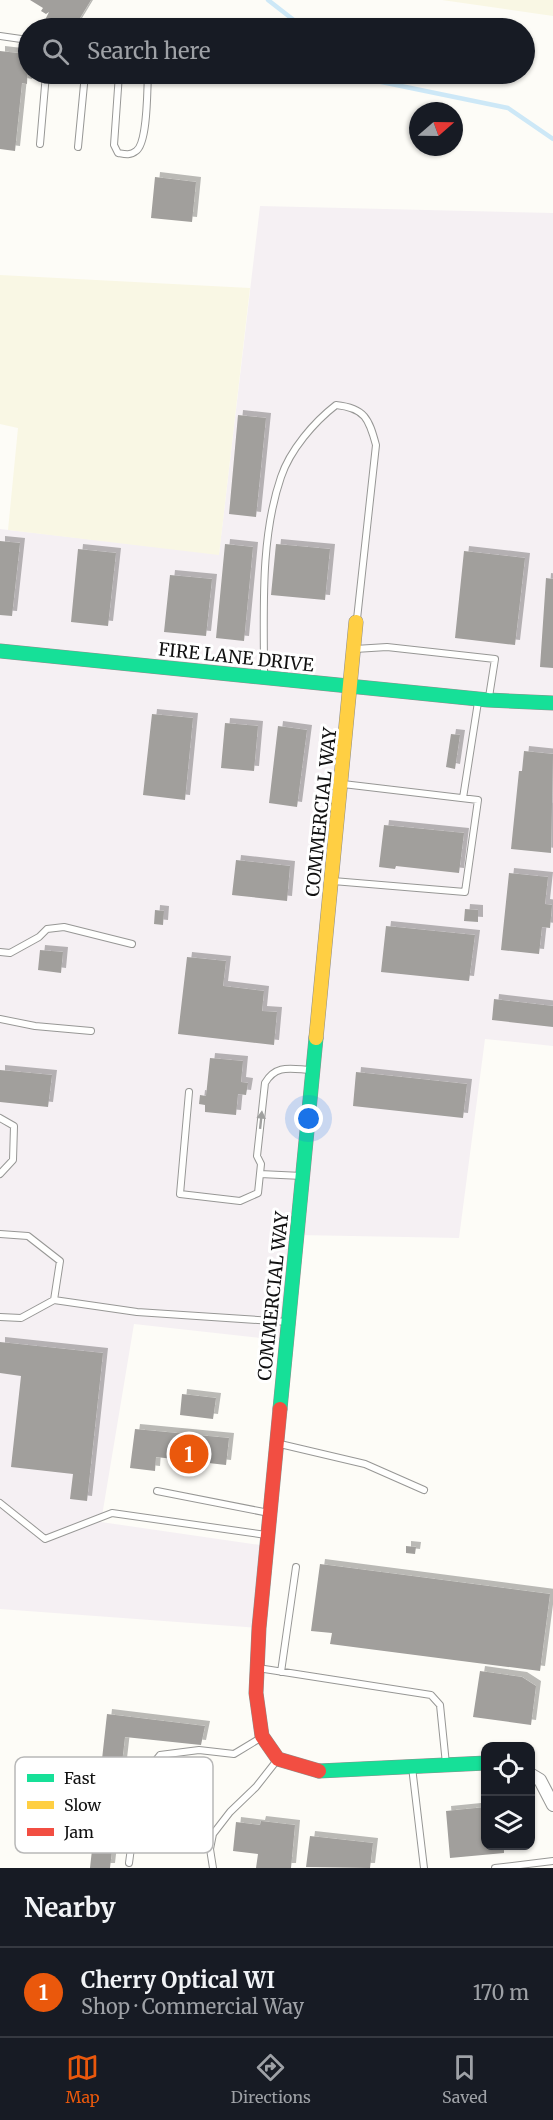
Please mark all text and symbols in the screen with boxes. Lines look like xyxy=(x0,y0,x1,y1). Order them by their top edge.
search box xyxy=(18,18,535,84)
icon: search xyxy=(39,35,72,68)
text: Search here xyxy=(87,37,210,65)
north arrow xyxy=(409,102,463,156)
street label: FIRE LANE DRIVE xyxy=(157,637,315,677)
street label: COMMERCIAL WAY xyxy=(301,726,341,898)
your location xyxy=(294,1104,323,1133)
one-way arrow xyxy=(256,1110,266,1129)
street label: COMMERCIAL WAY xyxy=(253,1210,293,1382)
pin: 1 xyxy=(170,1432,208,1476)
map controls xyxy=(481,1742,535,1850)
button: locate xyxy=(481,1742,535,1796)
legend xyxy=(15,1757,213,1853)
text: Fast xyxy=(64,1768,97,1788)
text: Slow xyxy=(64,1795,102,1815)
button: layers xyxy=(481,1796,535,1850)
text: Jam xyxy=(63,1822,94,1842)
text: Nearby xyxy=(24,1891,116,1924)
text: Cherry Optical WI xyxy=(81,1966,275,1994)
text: 1 xyxy=(39,1980,48,2005)
text: 170 m xyxy=(473,1980,529,2005)
text: Shop · Commercial Way xyxy=(81,1994,304,2019)
tab: Map xyxy=(66,2051,100,2107)
tab: Directions xyxy=(231,2051,311,2107)
tab: Saved xyxy=(442,2051,487,2107)

